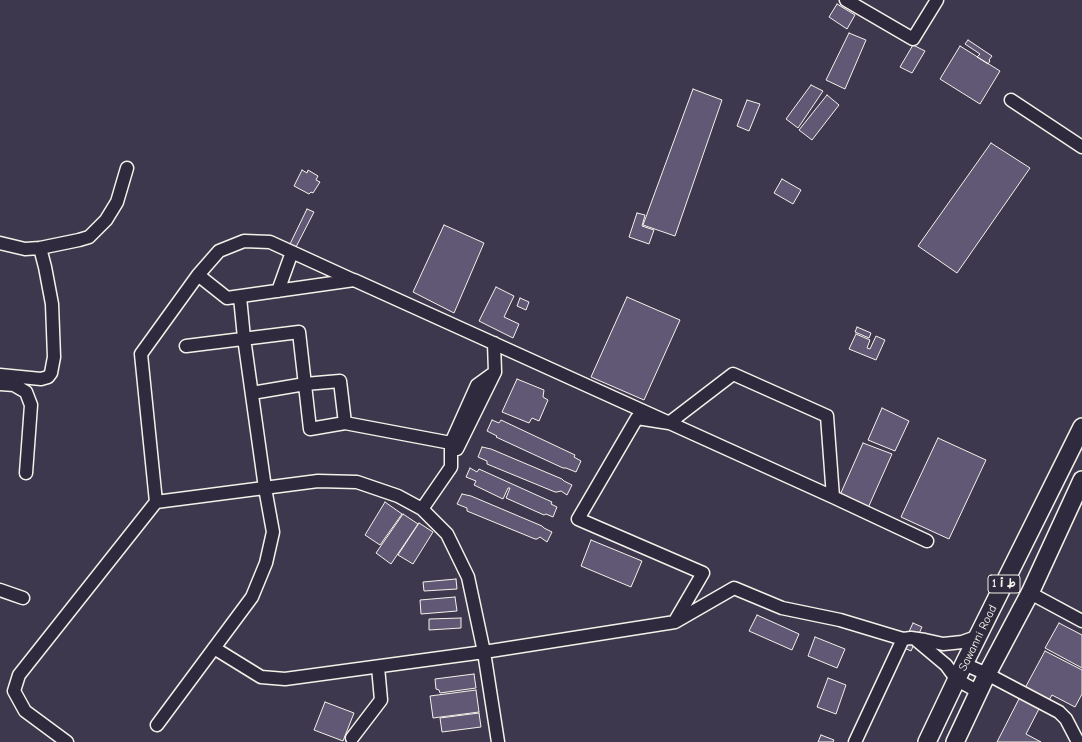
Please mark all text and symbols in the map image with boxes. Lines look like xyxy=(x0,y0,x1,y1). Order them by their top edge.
road number: ط أ 1 xyxy=(988,575,1020,593)
street label: Sawanni Road xyxy=(956,603,1000,673)

